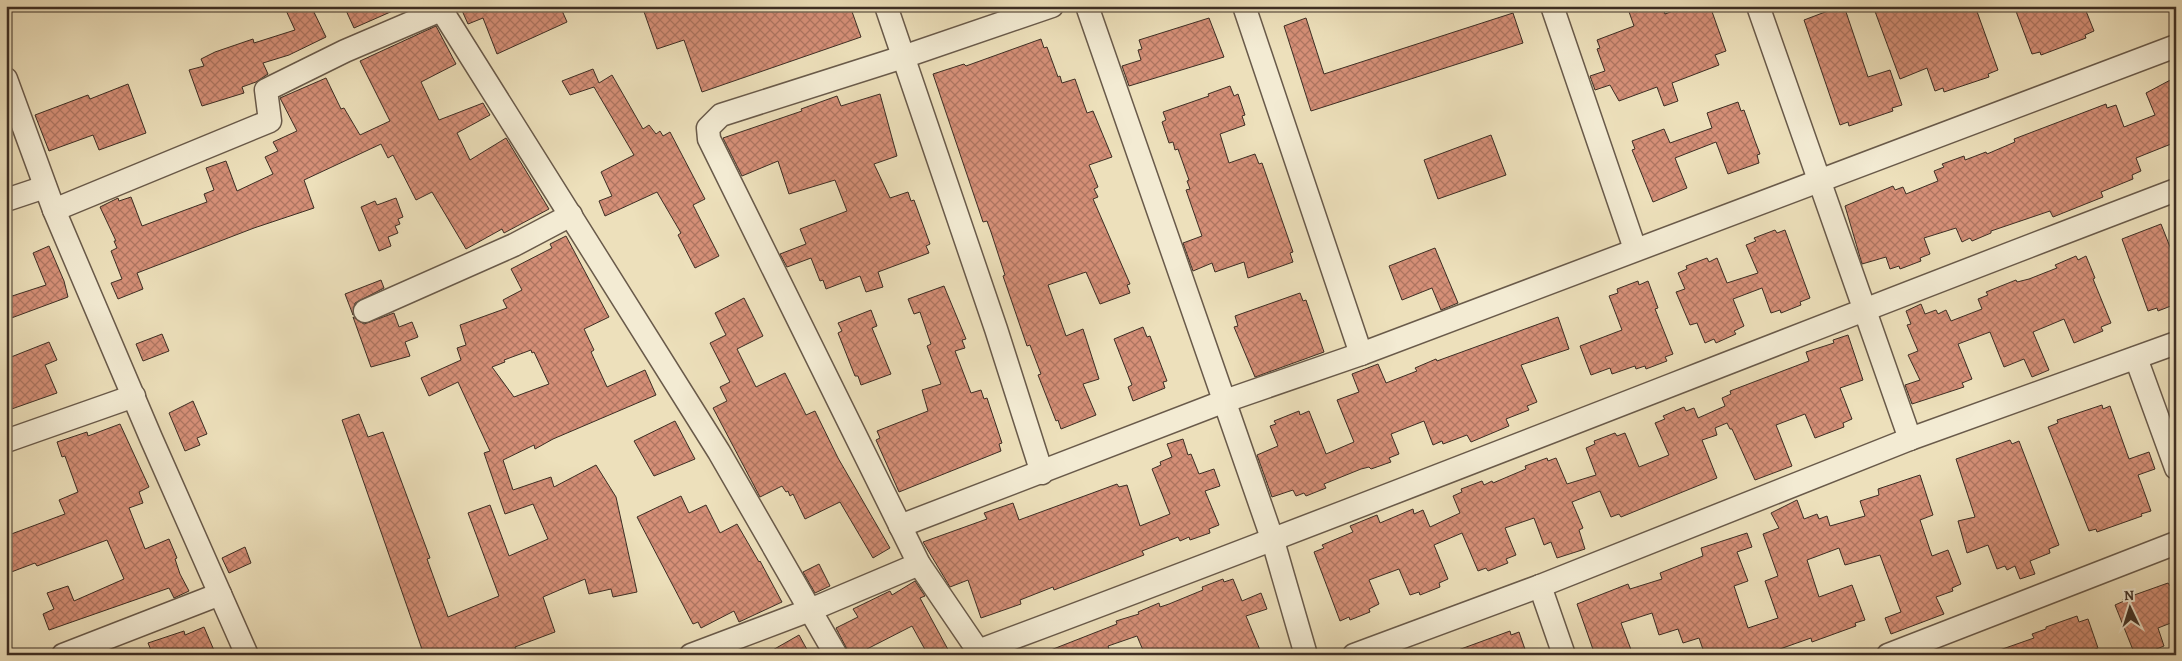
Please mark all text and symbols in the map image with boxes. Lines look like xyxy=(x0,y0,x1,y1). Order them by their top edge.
north arrow xyxy=(2104,584,2154,634)
text: N xyxy=(2123,586,2135,605)

